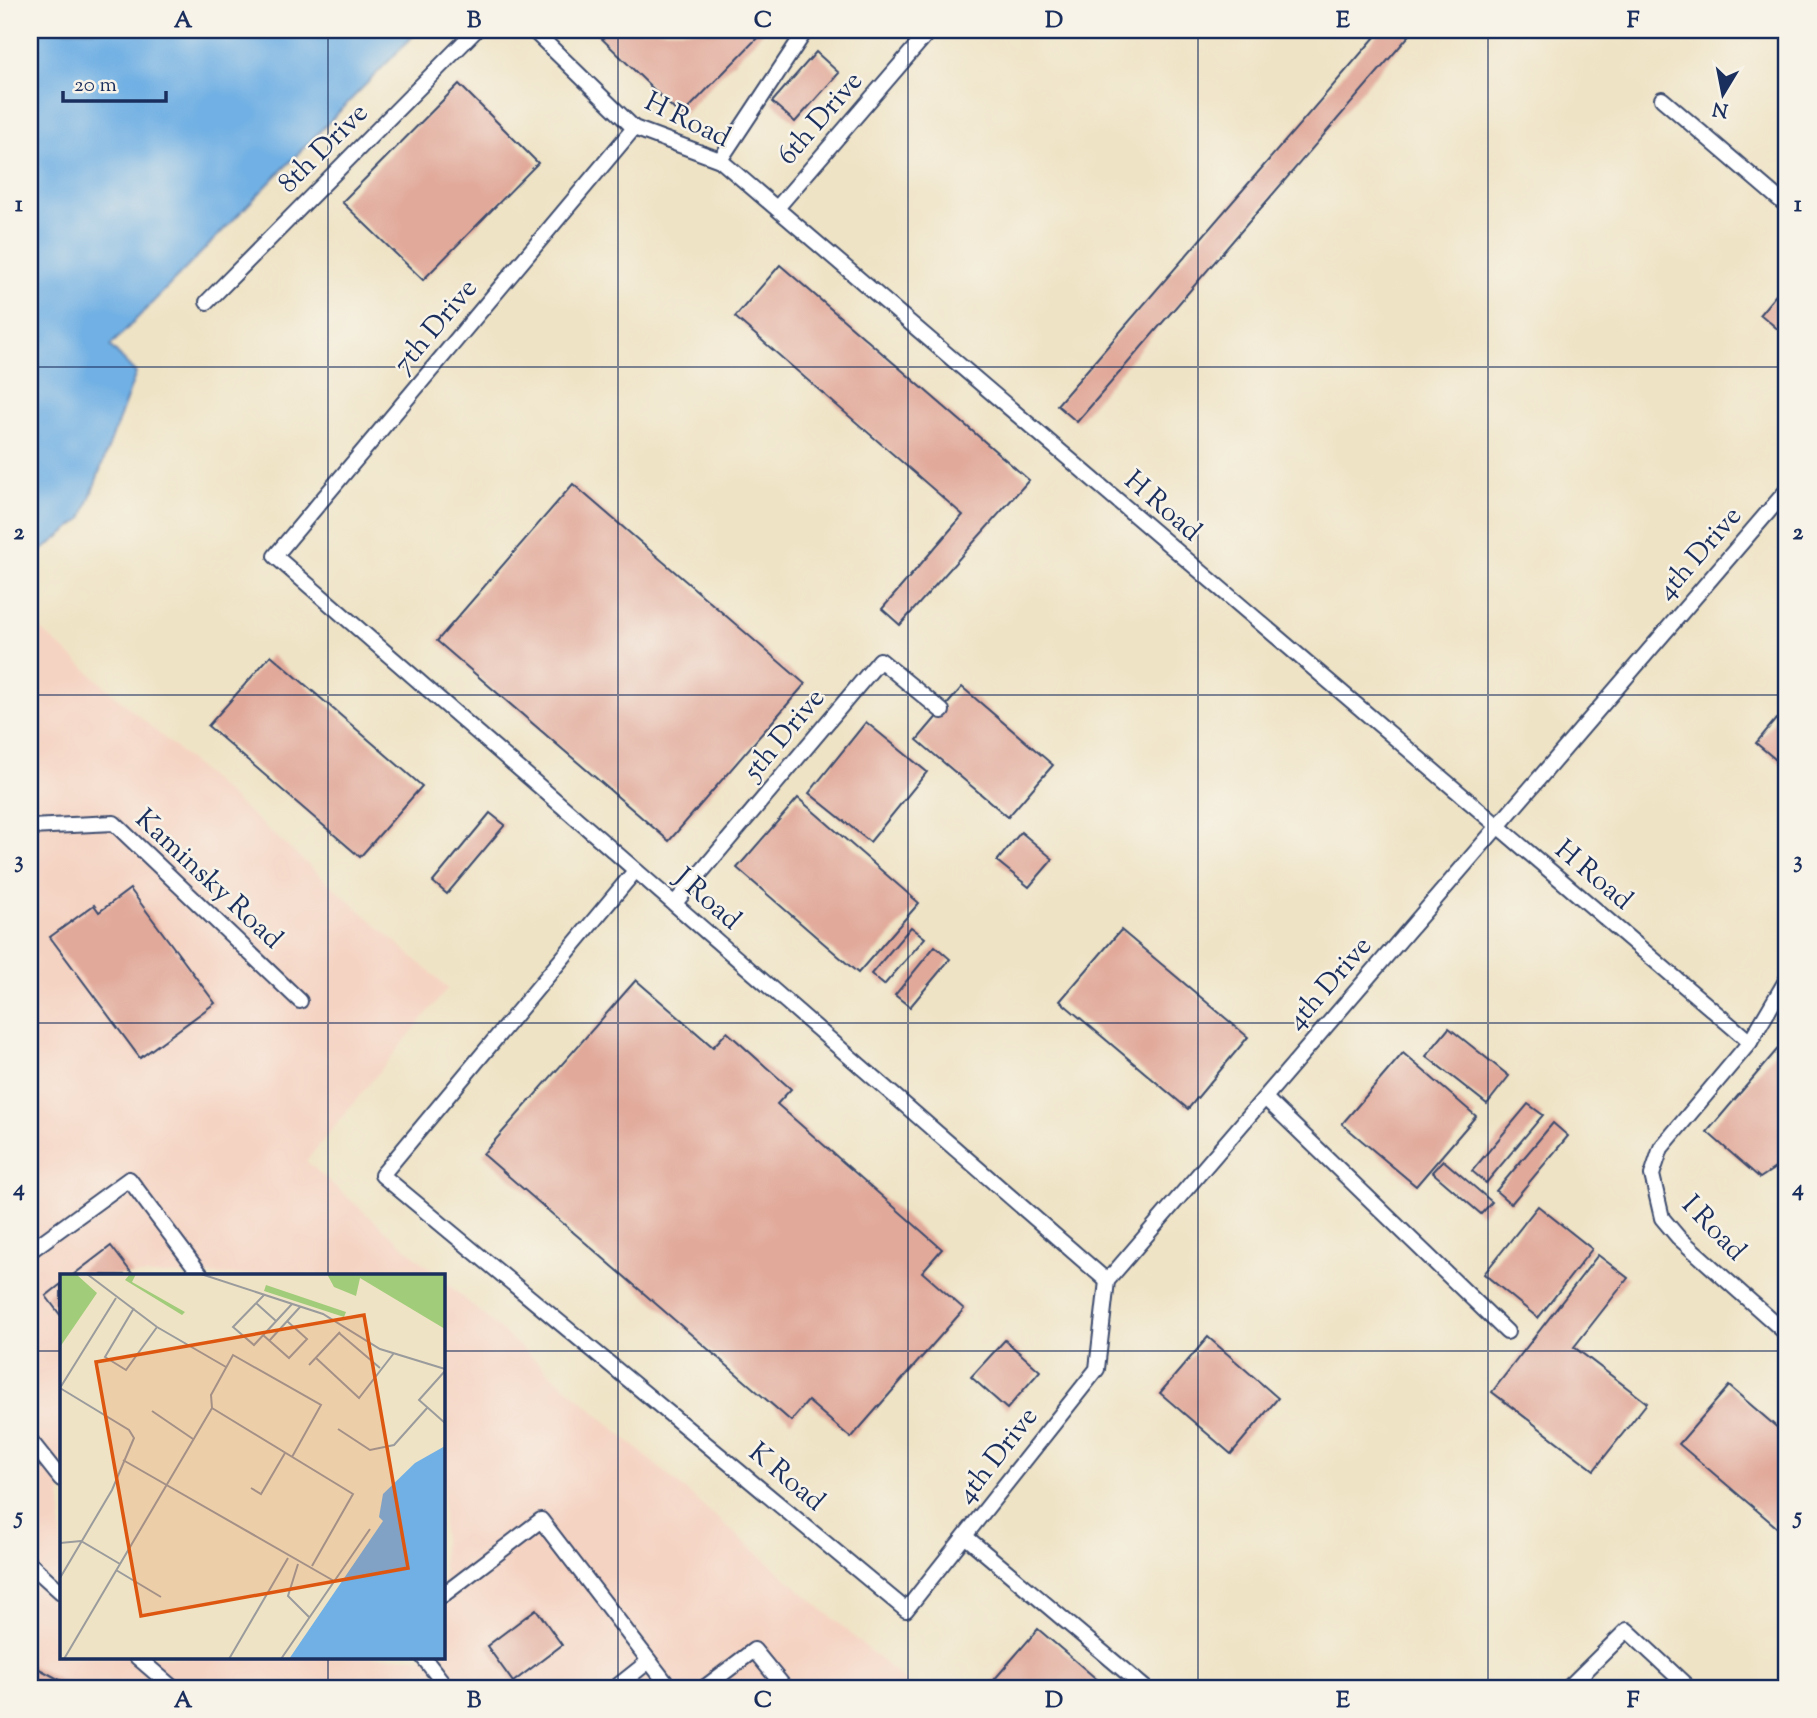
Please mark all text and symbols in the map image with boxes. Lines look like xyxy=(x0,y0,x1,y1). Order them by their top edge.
text: A xyxy=(174,5,193,38)
text: B xyxy=(467,5,482,38)
text: C xyxy=(754,5,772,38)
text: D xyxy=(1045,5,1063,38)
text: E xyxy=(1336,5,1350,38)
text: F xyxy=(1627,5,1640,38)
scale bar xyxy=(63,60,166,104)
north arrow xyxy=(1688,60,1758,130)
street label: 6th Drive xyxy=(769,63,873,175)
text: 20 m xyxy=(74,71,117,101)
street label: H Road xyxy=(637,83,737,159)
text: N xyxy=(1711,94,1730,123)
street label: 8th Drive xyxy=(270,95,378,203)
text: 1 xyxy=(15,189,23,222)
text: 1 xyxy=(1794,189,1802,222)
street label: 7th Drive xyxy=(384,271,488,383)
street label: H Road xyxy=(1115,462,1210,552)
street label: 4th Drive xyxy=(1648,498,1752,610)
text: 2 xyxy=(14,517,25,550)
text: 2 xyxy=(1793,517,1804,550)
street label: 5th Drive xyxy=(733,680,835,791)
street label: Kaminsky Road xyxy=(125,801,291,959)
street label: H Road xyxy=(1545,831,1641,921)
text: 3 xyxy=(14,845,24,878)
text: 3 xyxy=(1793,845,1803,878)
street label: J Road xyxy=(663,858,749,940)
street label: 4th Drive xyxy=(1278,928,1382,1040)
text: 4 xyxy=(12,1173,25,1206)
text: 4 xyxy=(1791,1173,1804,1206)
street label: I Road xyxy=(1671,1187,1755,1271)
inset map xyxy=(60,1274,444,1658)
street label: 4th Drive xyxy=(947,1399,1049,1513)
street label: K Road xyxy=(739,1434,833,1522)
text: 5 xyxy=(13,1501,23,1534)
text: 5 xyxy=(1792,1501,1802,1534)
text: A xyxy=(174,1685,193,1718)
text: B xyxy=(467,1685,482,1718)
text: C xyxy=(754,1685,772,1718)
text: D xyxy=(1045,1685,1063,1718)
text: E xyxy=(1336,1685,1350,1718)
text: F xyxy=(1627,1685,1640,1718)

